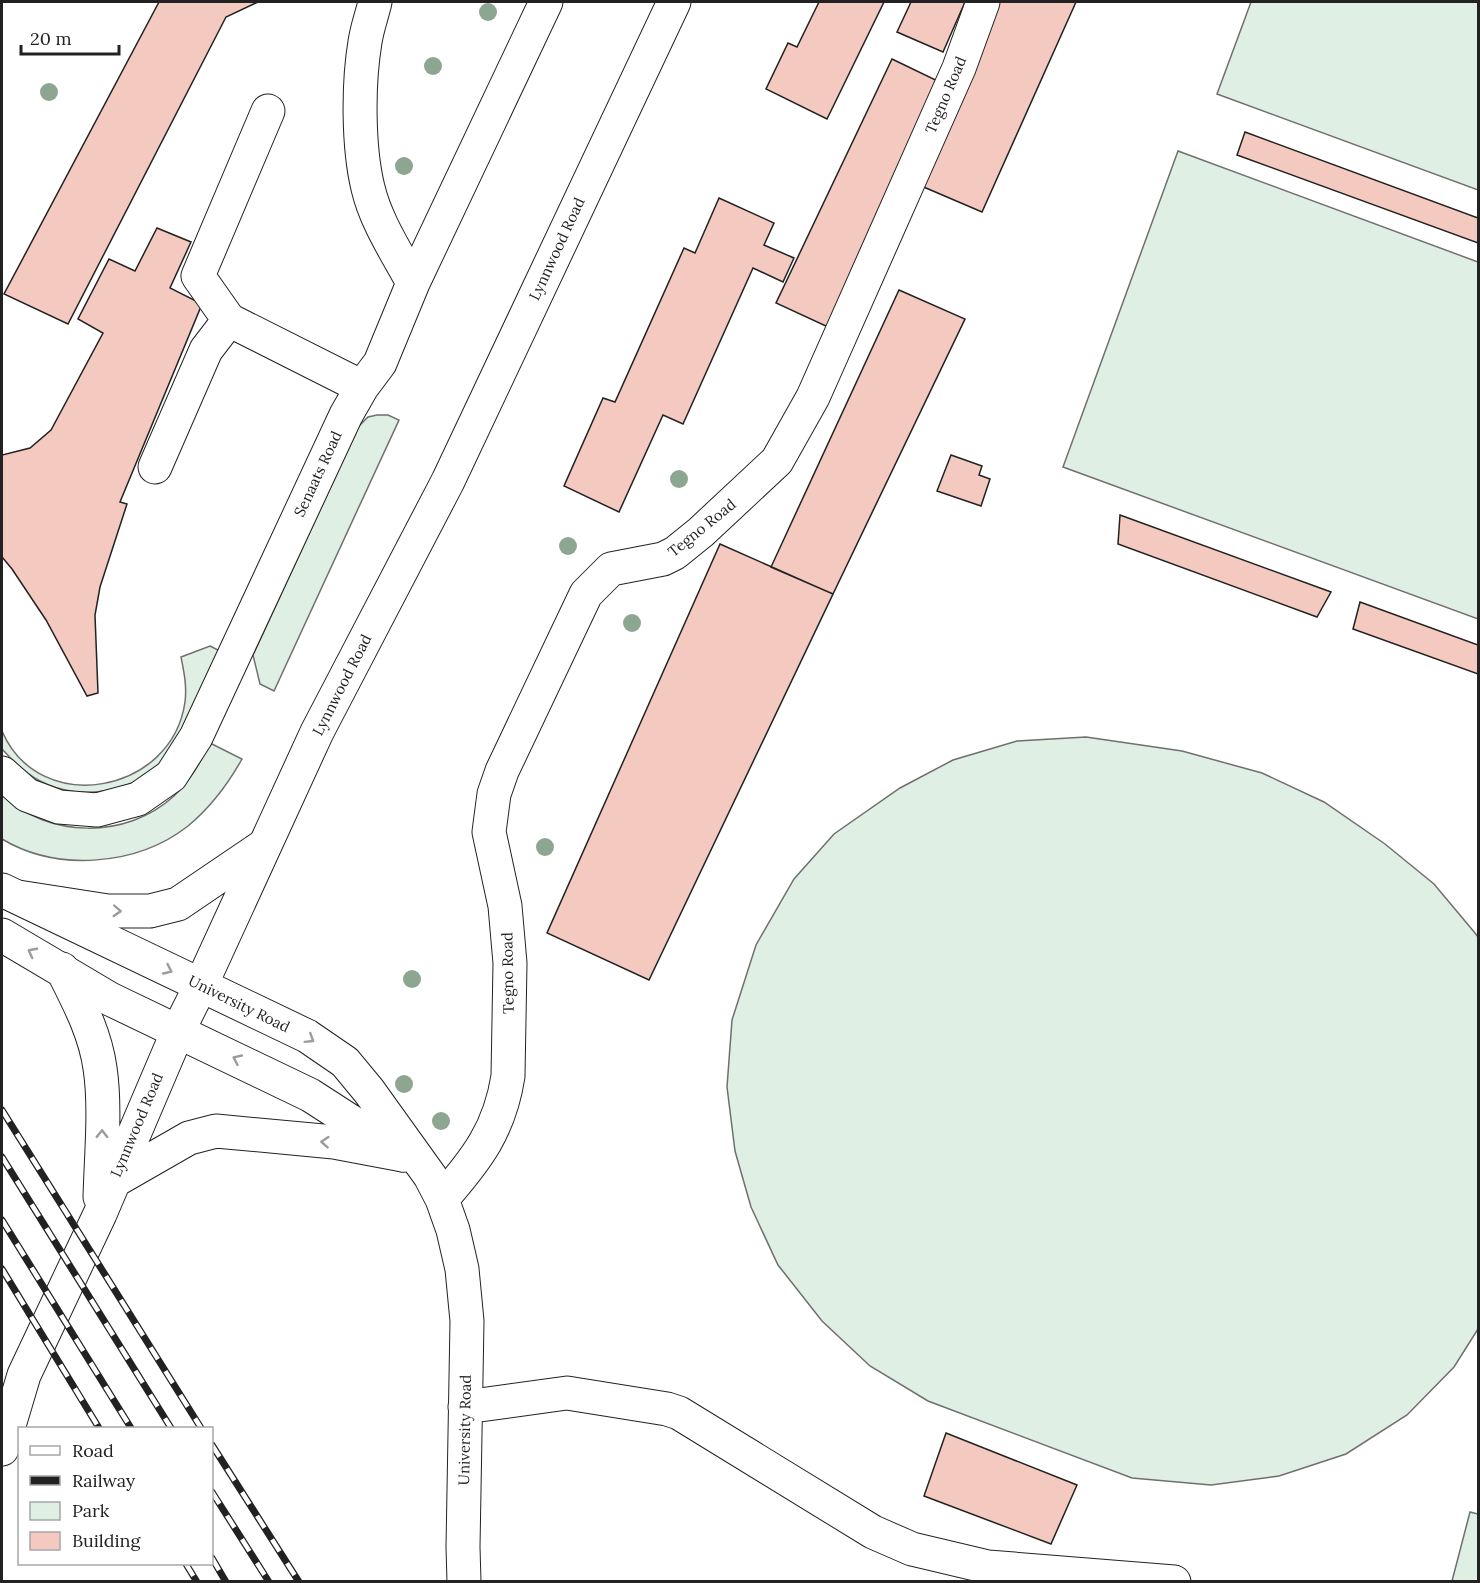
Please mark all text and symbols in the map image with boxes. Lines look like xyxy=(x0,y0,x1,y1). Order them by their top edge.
scale bar xyxy=(21,18,118,56)
text: 20 m xyxy=(30,27,72,50)
street label: Tegno Road xyxy=(921,53,970,136)
street label: Lynnwood Road xyxy=(524,194,589,303)
street label: Senaats Road xyxy=(289,428,346,520)
street label: Tegno Road xyxy=(664,494,740,561)
street label: Lynnwood Road xyxy=(308,631,375,739)
one-way arrow xyxy=(113,905,122,918)
street label: Tegno Road xyxy=(497,932,518,1014)
one-way arrow xyxy=(28,948,38,959)
one-way arrow xyxy=(161,962,172,974)
street label: University Road xyxy=(185,971,293,1036)
one-way arrow xyxy=(304,1031,314,1043)
one-way arrow xyxy=(233,1055,244,1067)
street label: Lynnwood Road xyxy=(106,1070,167,1180)
one-way arrow xyxy=(95,1130,108,1139)
one-way arrow xyxy=(320,1136,329,1149)
street label: University Road xyxy=(454,1374,475,1485)
legend xyxy=(18,1427,213,1565)
text: Road xyxy=(72,1439,114,1462)
text: Railway xyxy=(72,1469,136,1492)
text: Park xyxy=(72,1499,110,1522)
text: Building xyxy=(72,1529,142,1552)

